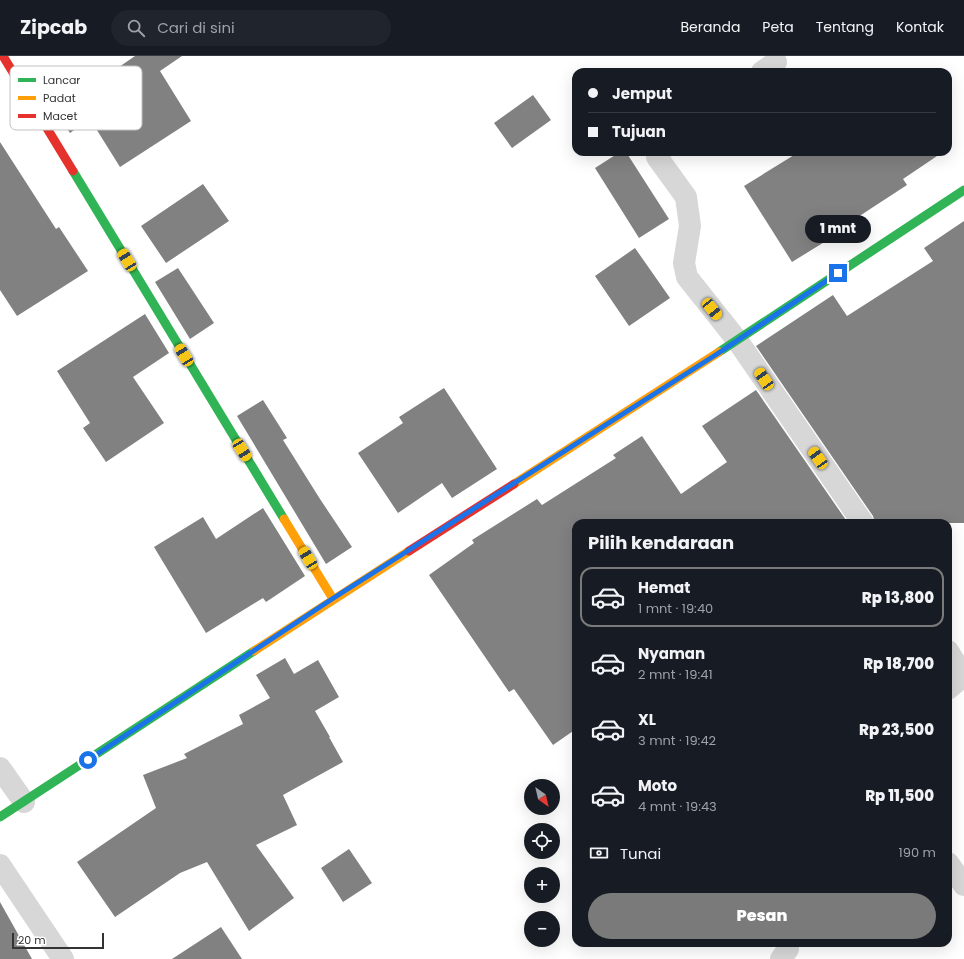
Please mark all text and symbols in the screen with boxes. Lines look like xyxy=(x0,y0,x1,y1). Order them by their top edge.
search box xyxy=(111,10,391,46)
text: Zipcab xyxy=(20,14,87,41)
icon: search xyxy=(125,17,147,39)
text: Cari di sini xyxy=(157,17,235,38)
text: Beranda xyxy=(681,17,740,37)
text: Peta xyxy=(762,17,794,37)
text: Tentang xyxy=(816,17,874,37)
text: Kontak xyxy=(896,17,944,37)
legend xyxy=(10,66,142,130)
text: Lancar xyxy=(43,72,80,88)
text: Jemput xyxy=(612,83,672,104)
text: Padat xyxy=(43,90,76,106)
text: Macet xyxy=(43,108,77,124)
text: Tujuan xyxy=(612,121,666,142)
callout: 1 mnt xyxy=(805,215,871,243)
text: 1 mnt xyxy=(820,219,856,238)
car xyxy=(116,247,138,273)
route end xyxy=(829,264,847,282)
car xyxy=(700,296,724,322)
car xyxy=(173,342,195,368)
car xyxy=(752,366,776,392)
car xyxy=(231,437,253,463)
car xyxy=(806,445,830,471)
text: Pilih kendaraan xyxy=(588,530,734,555)
car xyxy=(297,545,319,571)
text: Hemat xyxy=(638,577,690,598)
icon: car xyxy=(590,579,626,615)
text: Rp 13,800 xyxy=(862,587,934,608)
text: 1 mnt · 19:40 xyxy=(638,599,713,618)
text: Nyaman xyxy=(638,643,705,664)
icon: car xyxy=(590,645,626,681)
text: Rp 18,700 xyxy=(863,653,934,674)
text: 2 mnt · 19:41 xyxy=(638,665,713,684)
text: XL xyxy=(638,709,656,730)
icon: car xyxy=(590,711,626,747)
text: Rp 23,500 xyxy=(859,719,934,740)
text: 3 mnt · 19:42 xyxy=(638,731,716,750)
route start xyxy=(79,751,97,769)
text: Moto xyxy=(638,775,677,796)
icon: car xyxy=(590,777,626,813)
north arrow xyxy=(524,779,560,815)
map controls xyxy=(524,779,560,947)
text: Rp 11,500 xyxy=(865,785,934,806)
text: 4 mnt · 19:43 xyxy=(638,797,717,816)
button: locate xyxy=(524,823,560,859)
icon: cash xyxy=(588,842,610,864)
text: Tunai xyxy=(620,843,661,864)
text: 190 m xyxy=(899,843,936,862)
button: + xyxy=(524,867,560,903)
button: Pesan xyxy=(588,893,936,939)
button: − xyxy=(524,911,560,947)
scale bar xyxy=(12,931,104,950)
text: 20 m xyxy=(18,932,46,948)

